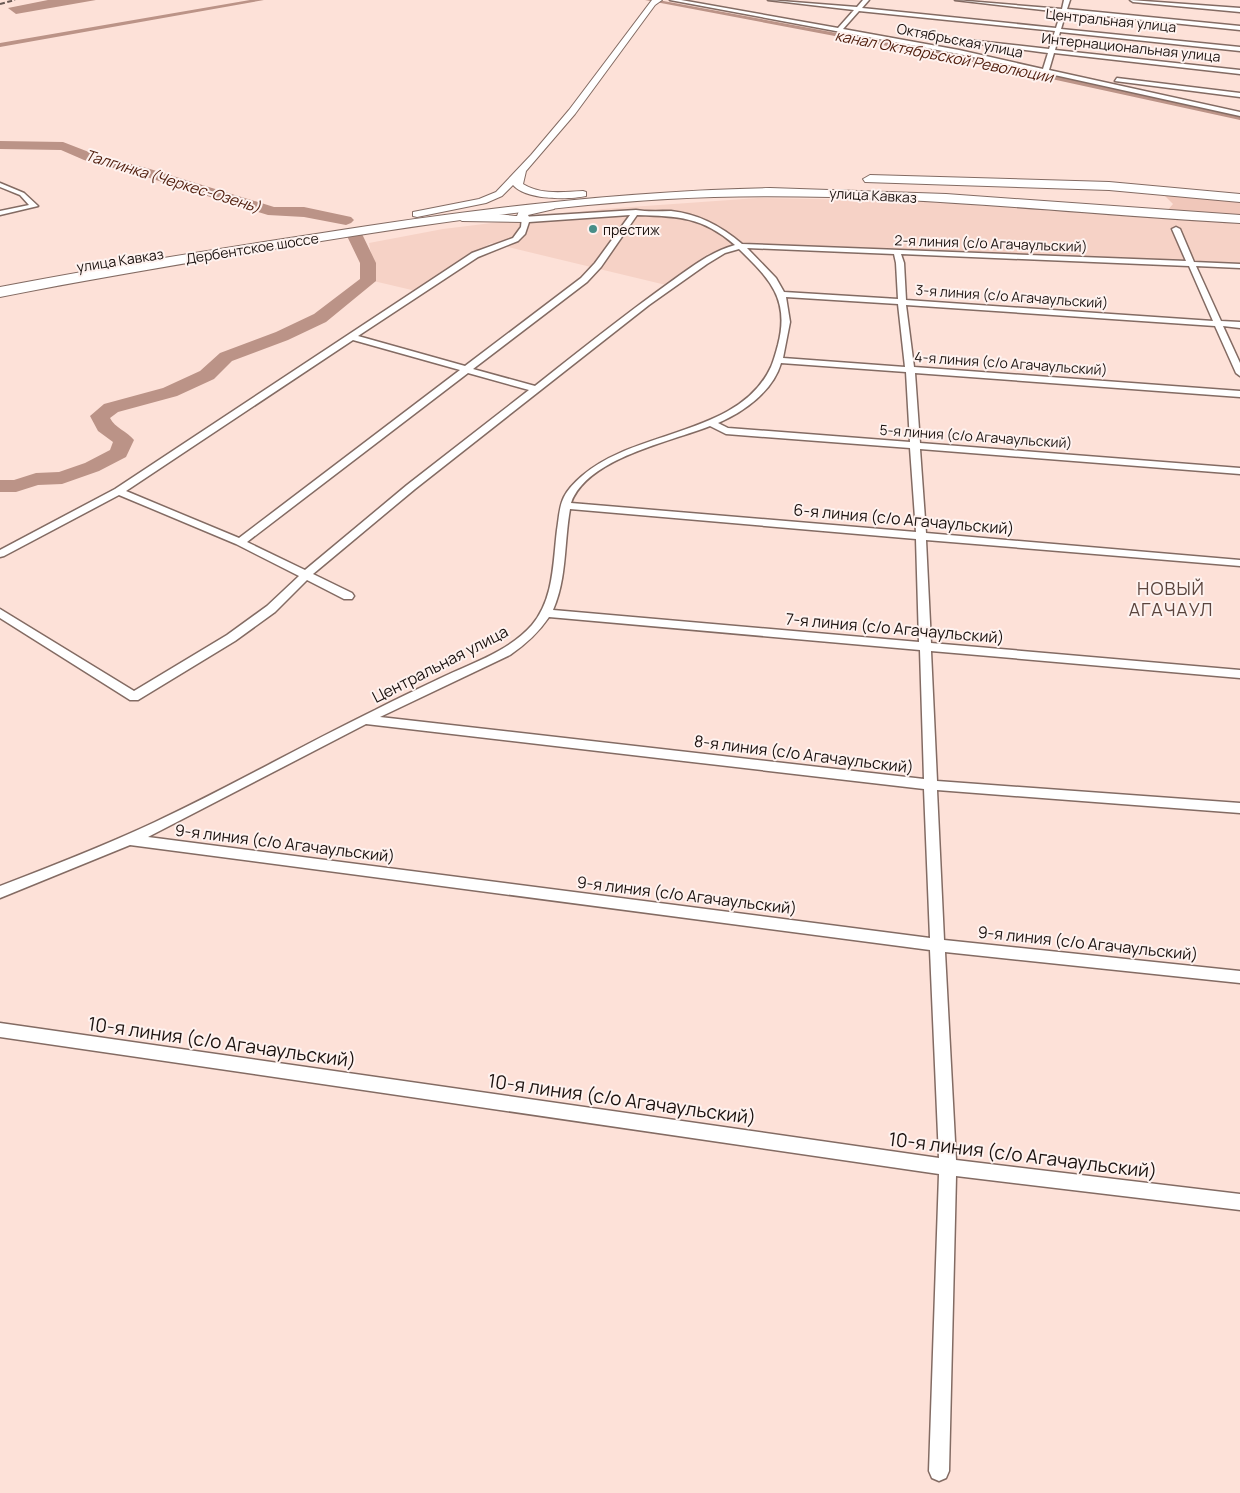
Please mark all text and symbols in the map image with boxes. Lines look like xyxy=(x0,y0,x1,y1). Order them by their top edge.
street label: Центральная улица xyxy=(1045,4,1177,36)
street label: Октябрьская улица xyxy=(895,18,1025,62)
water label: канал Октябрьской Революции xyxy=(833,25,1056,88)
street label: Интернациональная улица xyxy=(1041,28,1221,66)
water label: Талгинка (Черкес-Озень) xyxy=(83,144,263,218)
street label: улица Кавказ xyxy=(829,183,917,207)
place label: престиж xyxy=(603,220,660,239)
marker: престиж xyxy=(587,223,599,235)
street label: Дербентское шоссе xyxy=(184,228,320,268)
street label: 2-я линия (с/о Агачаульский) xyxy=(894,230,1088,256)
street label: улица Кавказ xyxy=(75,244,165,276)
street label: 3-я линия (с/о Агачаульский) xyxy=(915,280,1109,312)
street label: 4-я линия (с/о Агачаульский) xyxy=(914,347,1108,379)
street label: 5-я линия (с/о Агачаульский) xyxy=(879,420,1073,452)
street label: 6-я линия (с/о Агачаульский) xyxy=(793,498,1015,540)
district label: НОВЫЙ АГАЧАУЛ xyxy=(1129,576,1213,621)
street label: 7-я линия (с/о Агачаульский) xyxy=(785,607,1005,649)
street label: Центральная улица xyxy=(368,620,512,708)
street label: 8-я линия (с/о Агачаульский) xyxy=(693,730,915,778)
street label: 9-я линия (с/о Агачаульский) xyxy=(174,819,396,867)
street label: 9-я линия (с/о Агачаульский) xyxy=(576,871,798,919)
street label: 9-я линия (с/о Агачаульский) xyxy=(977,920,1199,966)
street label: 10-я линия (с/о Агачаульский) xyxy=(86,1010,358,1074)
street label: 10-я линия (с/о Агачаульский) xyxy=(486,1067,758,1131)
street label: 10-я линия (с/о Агачаульский) xyxy=(887,1126,1159,1184)

